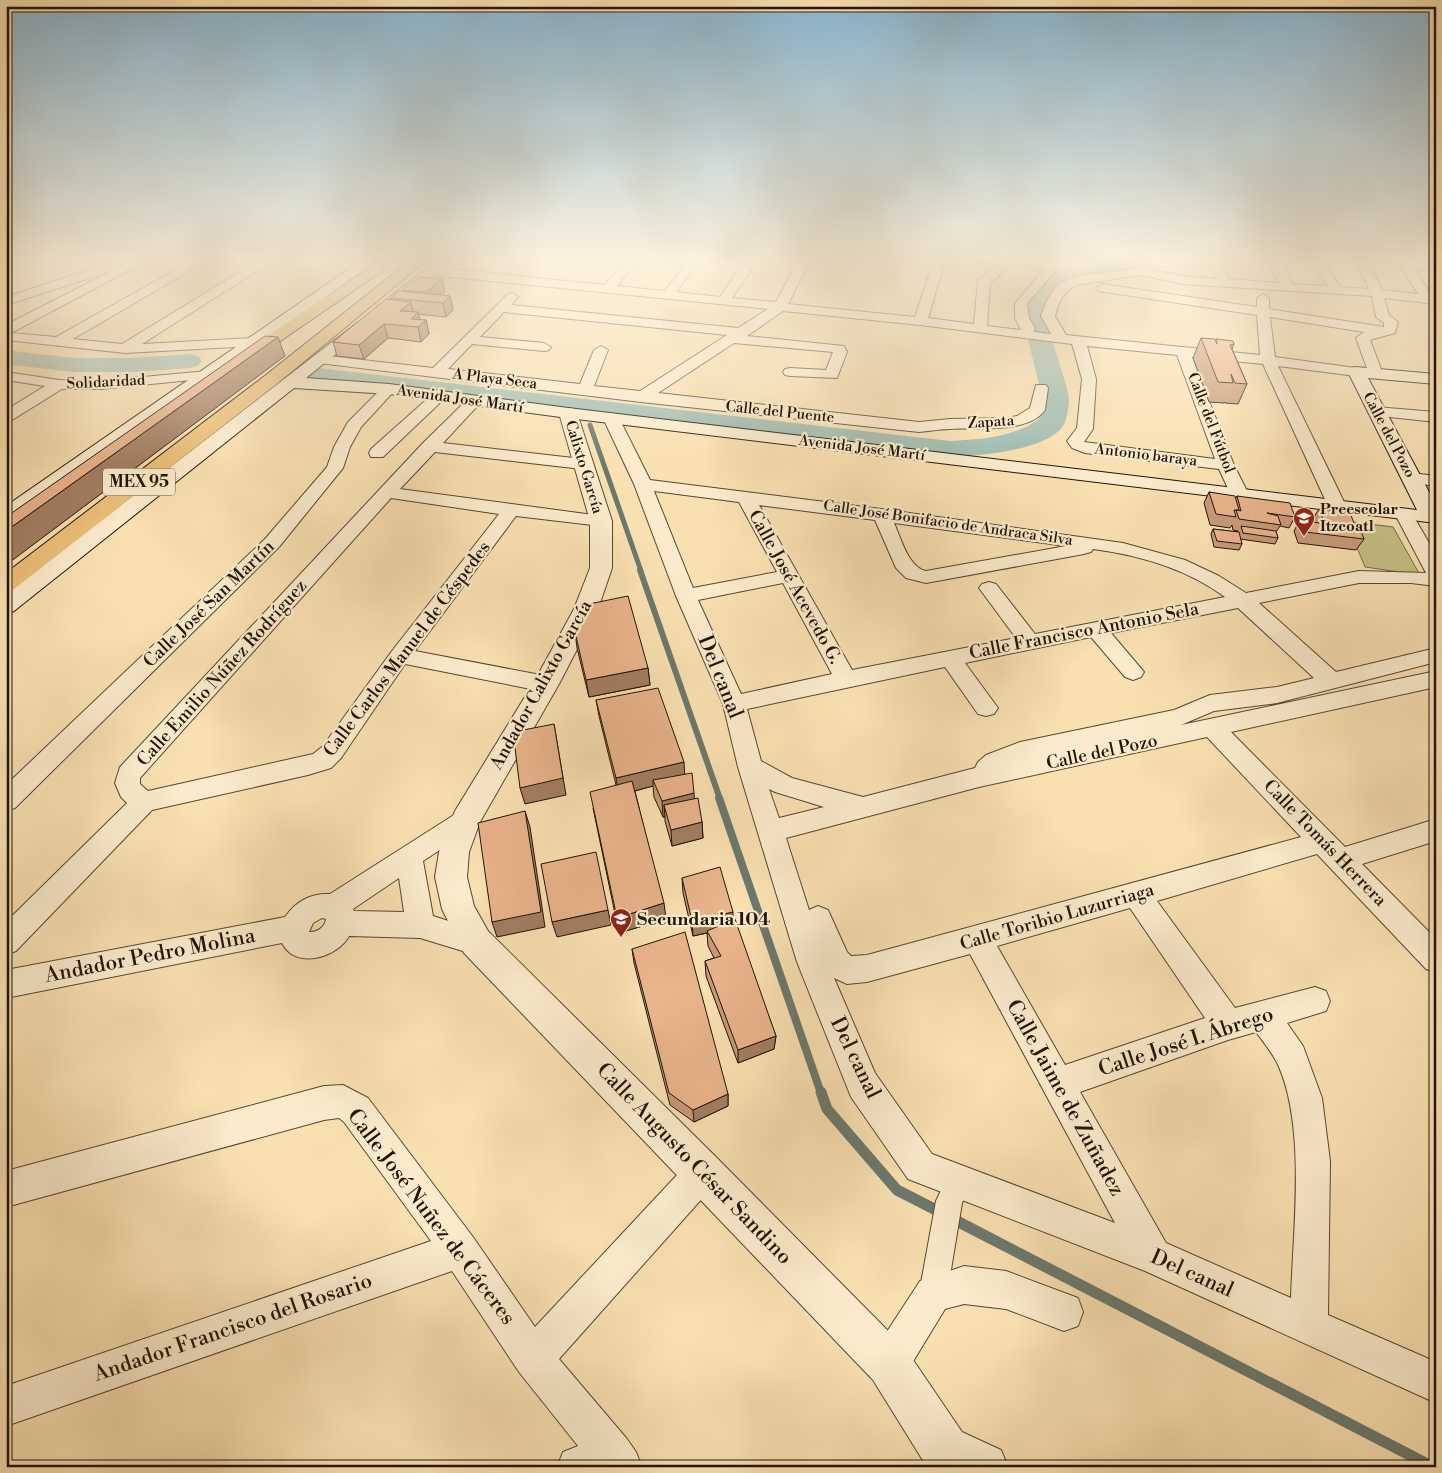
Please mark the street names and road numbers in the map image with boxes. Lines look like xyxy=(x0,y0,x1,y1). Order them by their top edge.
street label: A Playa Seca xyxy=(451,364,539,394)
street label: Solidaridad xyxy=(66,370,146,394)
street label: Calle del Fútbol xyxy=(1183,370,1239,477)
street label: Avenida José Martí xyxy=(395,381,526,417)
street label: Calle del Pozo xyxy=(1358,389,1420,481)
street label: Calle del Puente xyxy=(725,397,835,427)
street label: Zapata xyxy=(967,411,1015,433)
street label: Calixto García xyxy=(561,418,607,516)
street label: Avenida José Martí xyxy=(797,431,928,465)
street label: Antonio baraya xyxy=(1093,439,1199,471)
road number: MEX 95 xyxy=(103,468,175,496)
street label: Calle José Bonifacio de Andraca Silva xyxy=(822,496,1074,550)
street label: Calle José Acevedo G. xyxy=(743,506,847,668)
street label: Calle José San Martín xyxy=(139,535,280,673)
street label: Calle Carlos Manuel de Céspedes xyxy=(318,537,496,761)
street label: Calle Emilio Núñez Rodríguez xyxy=(132,575,312,771)
street label: Andador Calixto García xyxy=(484,596,598,775)
street label: Calle Francisco Antonio Sela xyxy=(967,597,1202,665)
street label: Del canal xyxy=(691,631,749,723)
street label: Calle del Pozo xyxy=(1044,729,1160,775)
street label: Calle Tomás Herrera xyxy=(1258,775,1392,912)
street label: Calle Toribio Luzurriaga xyxy=(957,878,1158,956)
street label: Andador Pedro Molina xyxy=(42,923,258,989)
street label: Calle Jaime de Zuñadez xyxy=(1000,995,1130,1201)
street label: Calle José I. Ábrego xyxy=(1095,1000,1277,1083)
street label: Del canal xyxy=(824,1013,886,1103)
street label: Calle Augusto César Sandino xyxy=(591,1058,797,1270)
street label: Calle José Nuñez de Cáceres xyxy=(341,1104,521,1330)
street label: Del canal xyxy=(1146,1244,1238,1304)
street label: Andador Francisco del Rosario xyxy=(89,1268,376,1388)

